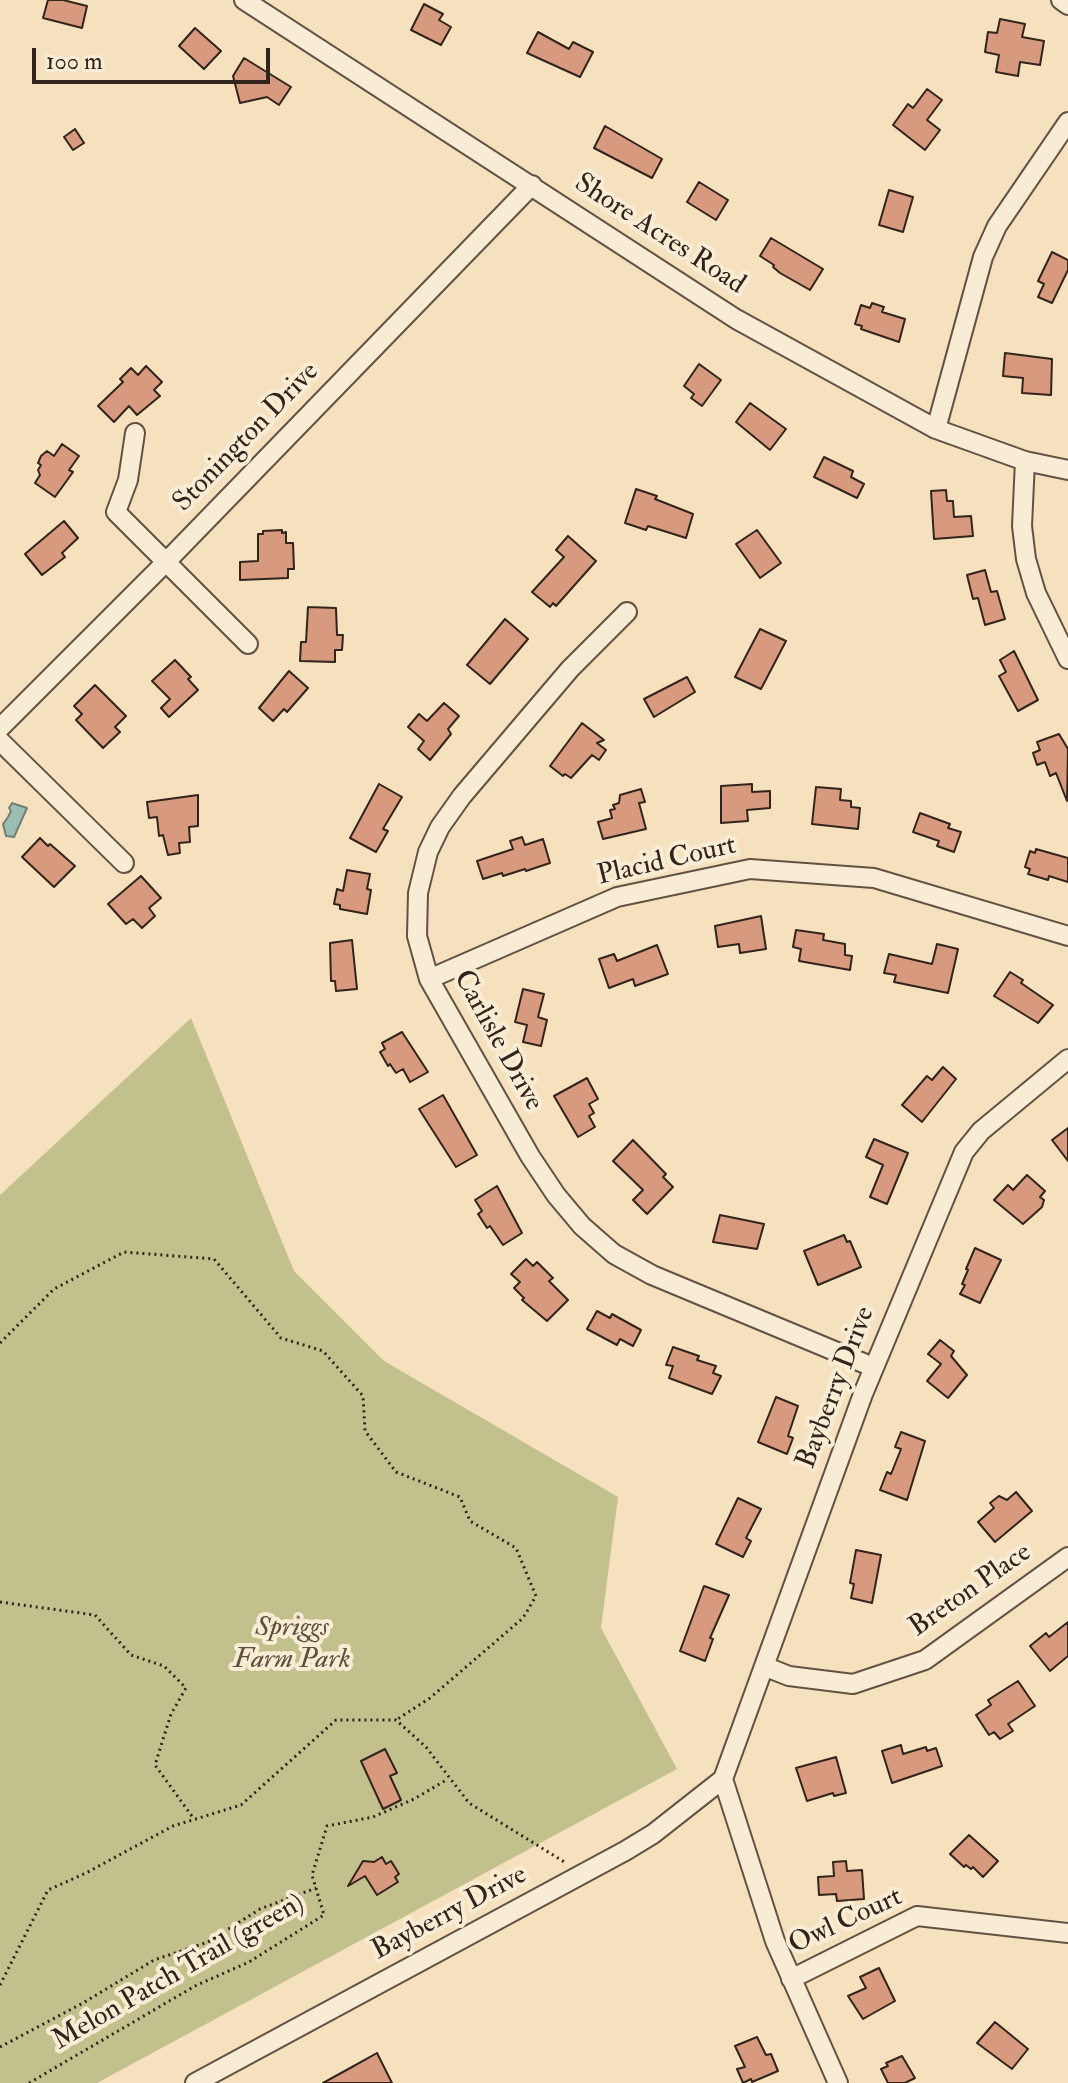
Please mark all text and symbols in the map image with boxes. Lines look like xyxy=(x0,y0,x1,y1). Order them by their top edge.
scale bar xyxy=(36,32,274,82)
text: 100 m xyxy=(46,46,103,77)
street label: Shore Acres Road xyxy=(567,167,751,303)
street label: Stonington Drive xyxy=(167,356,327,520)
street label: Placid Court xyxy=(594,830,740,894)
street label: Carlisle Drive xyxy=(445,965,549,1117)
street label: Bayberry Drive xyxy=(791,1302,883,1474)
street label: Breton Place xyxy=(904,1537,1038,1645)
park label: Spriggs Farm Park xyxy=(233,1612,351,1678)
street label: Bayberry Drive xyxy=(367,1859,533,1969)
street label: Owl Court xyxy=(784,1881,908,1963)
street label: Melon Patch Trail (green) xyxy=(47,1887,311,2059)

